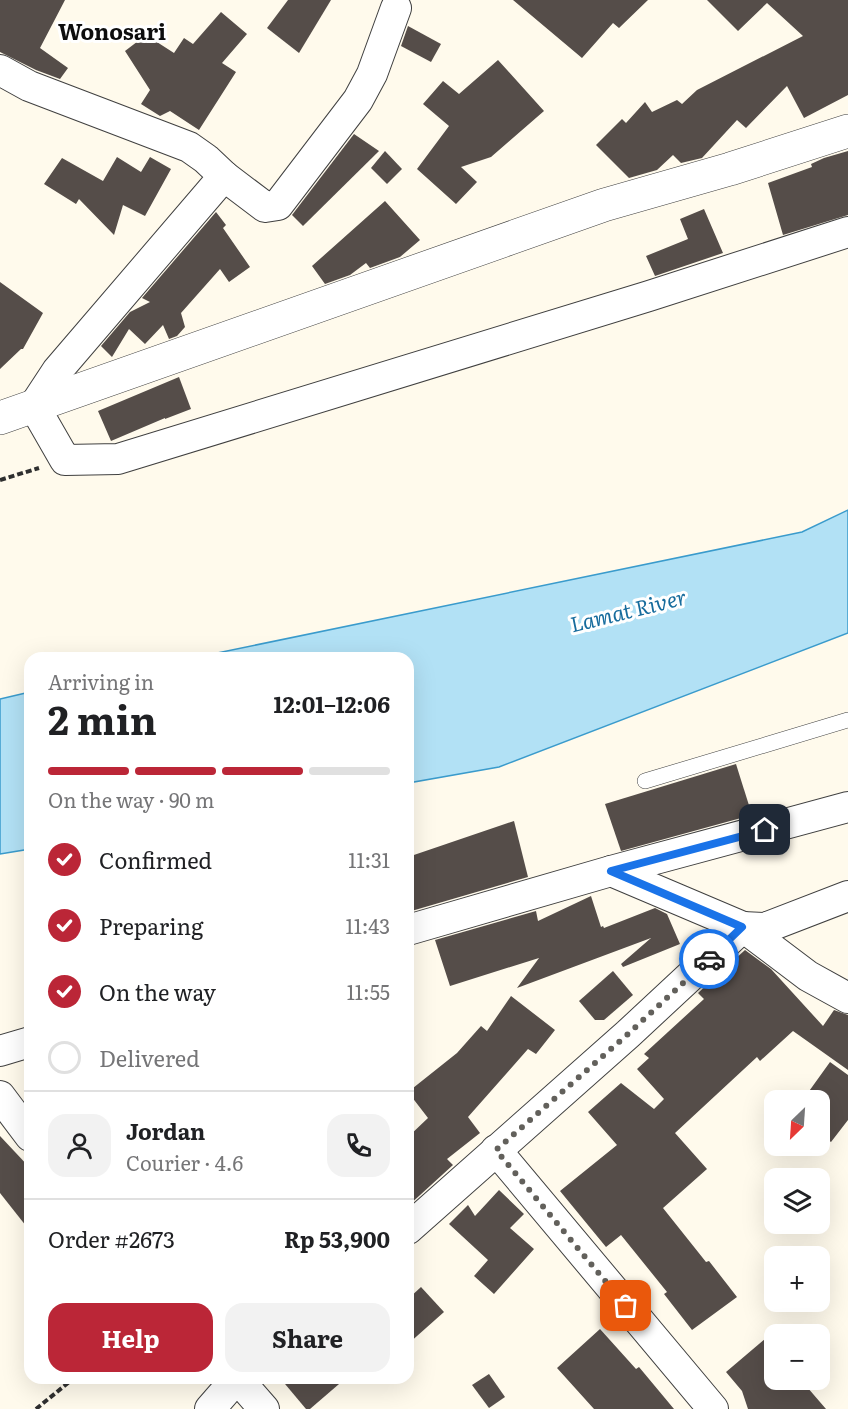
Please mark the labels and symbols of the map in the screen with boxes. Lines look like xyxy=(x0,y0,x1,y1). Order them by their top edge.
district label: Wonosari xyxy=(58,14,166,47)
water label: Lamat River xyxy=(567,580,690,638)
pin xyxy=(739,804,790,855)
courier xyxy=(679,929,739,989)
north arrow xyxy=(764,1090,830,1156)
pin xyxy=(600,1280,651,1331)

